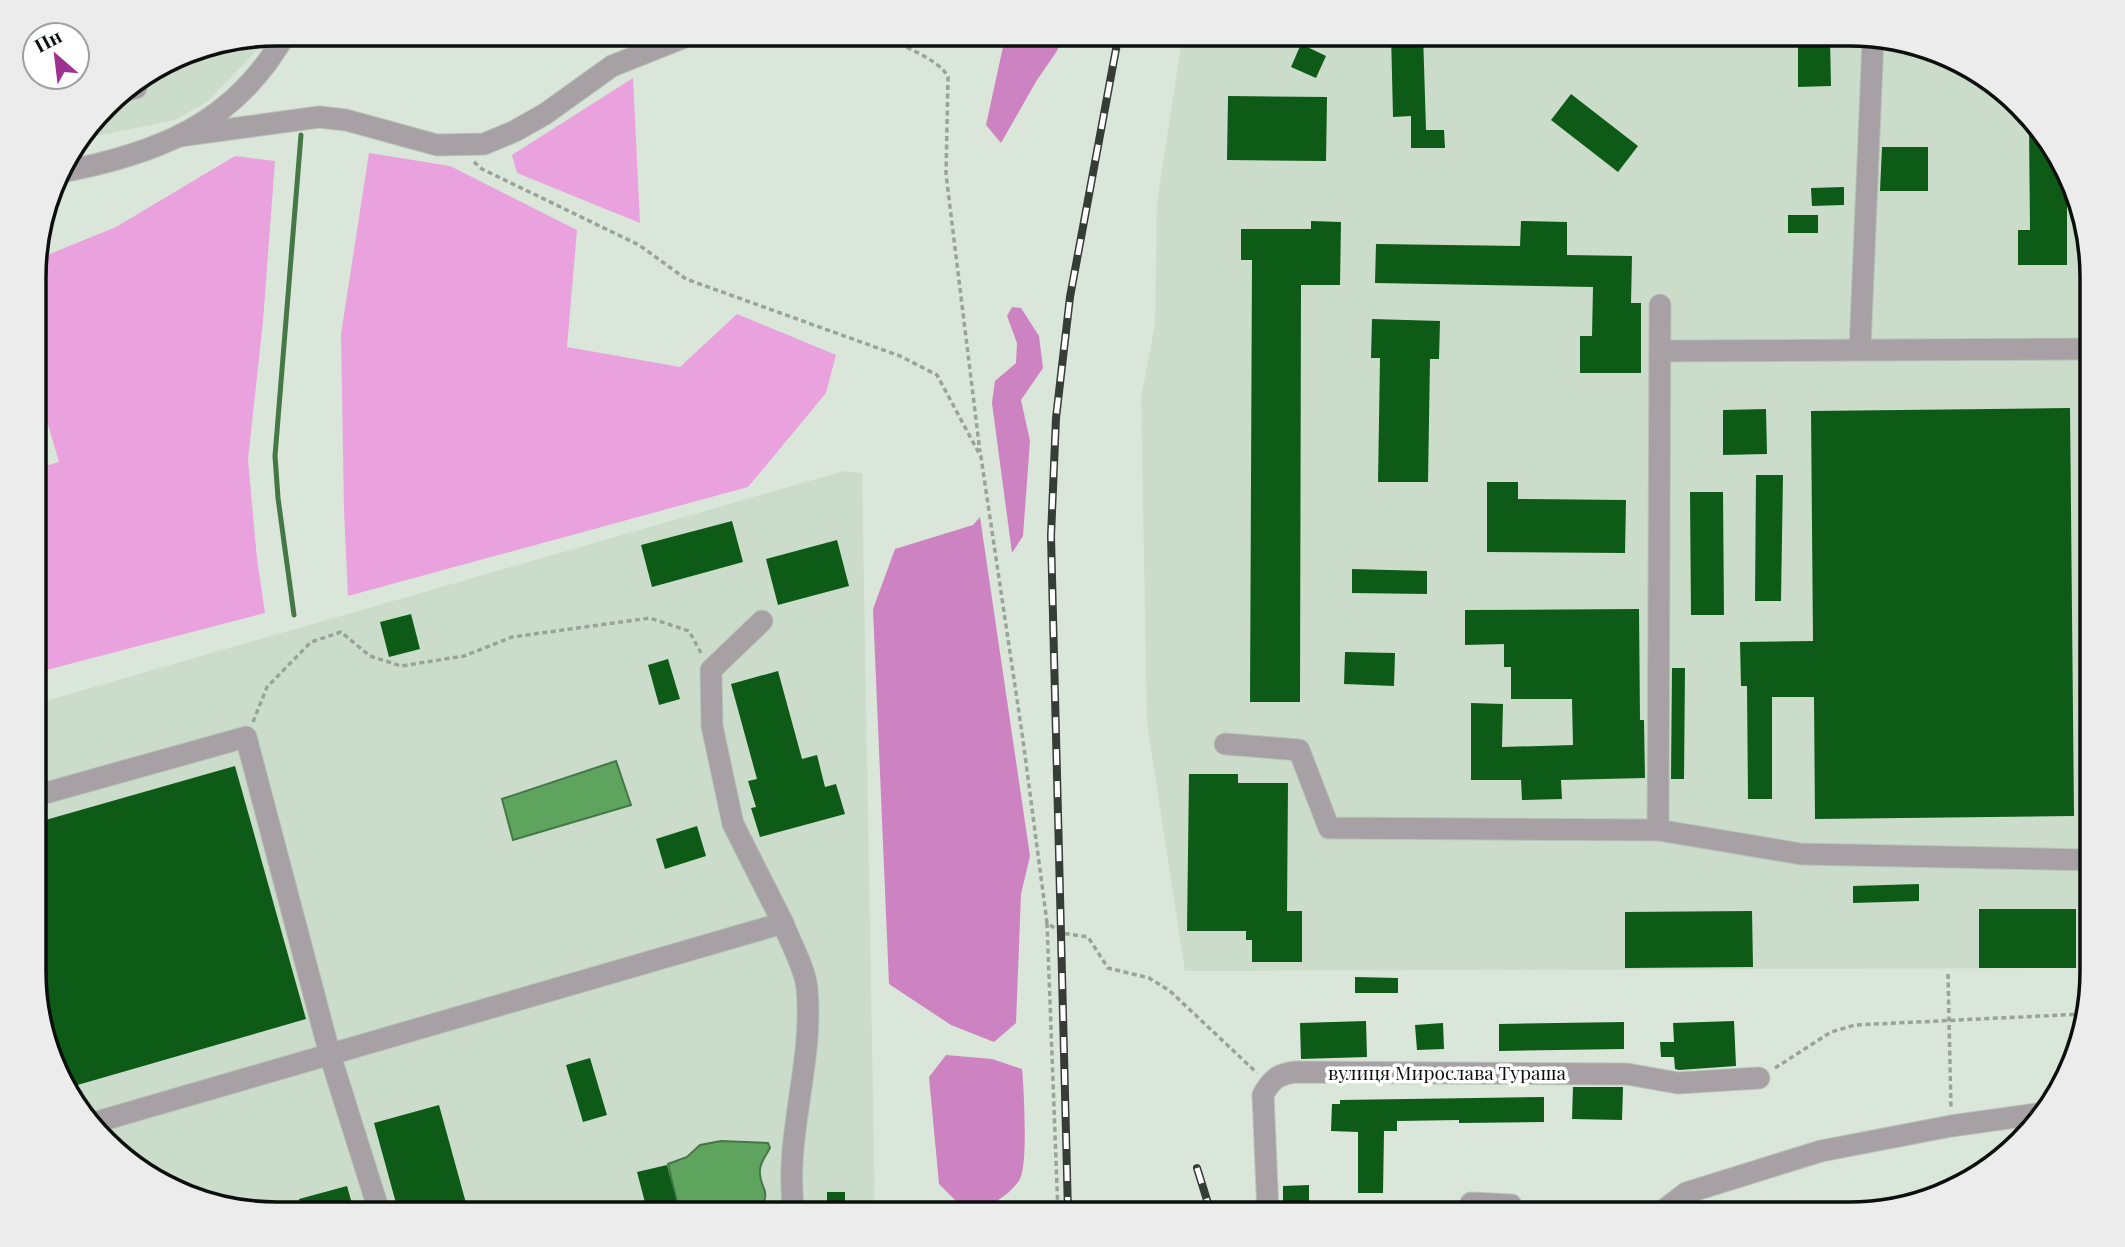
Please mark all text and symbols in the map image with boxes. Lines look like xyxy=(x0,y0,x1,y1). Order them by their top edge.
north arrow xyxy=(21,21,91,91)
text: Пн xyxy=(29,22,66,58)
street label: вулиця Мирослава Тураша xyxy=(1328,1059,1566,1085)

